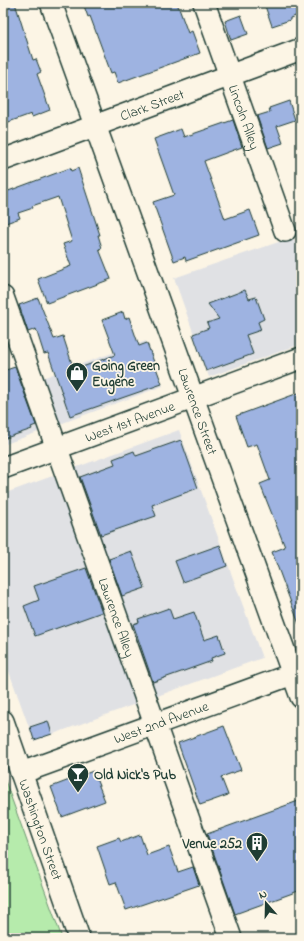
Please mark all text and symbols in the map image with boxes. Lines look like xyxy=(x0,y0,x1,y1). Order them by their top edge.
street label: Lincoln Alley xyxy=(222,82,264,154)
street label: Clark Street xyxy=(117,84,188,127)
place label: Going Green Eugene xyxy=(92,356,160,395)
shop icon: Going Green Eugene xyxy=(64,360,90,393)
street label: Lawrence Street xyxy=(171,366,222,458)
street label: West 1st Avenue xyxy=(82,396,179,449)
street label: Lawrence Alley xyxy=(92,575,139,661)
street label: West 2nd Avenue xyxy=(111,696,213,750)
bar icon: Old Nick's Pub xyxy=(65,761,91,794)
place label: Old Nick's Pub xyxy=(94,765,177,786)
street label: Washington Street xyxy=(12,777,67,884)
building icon: Venue 252 xyxy=(244,830,270,863)
place label: Venue 252 xyxy=(182,834,242,855)
north arrow xyxy=(246,883,286,923)
text: N xyxy=(257,886,269,903)

